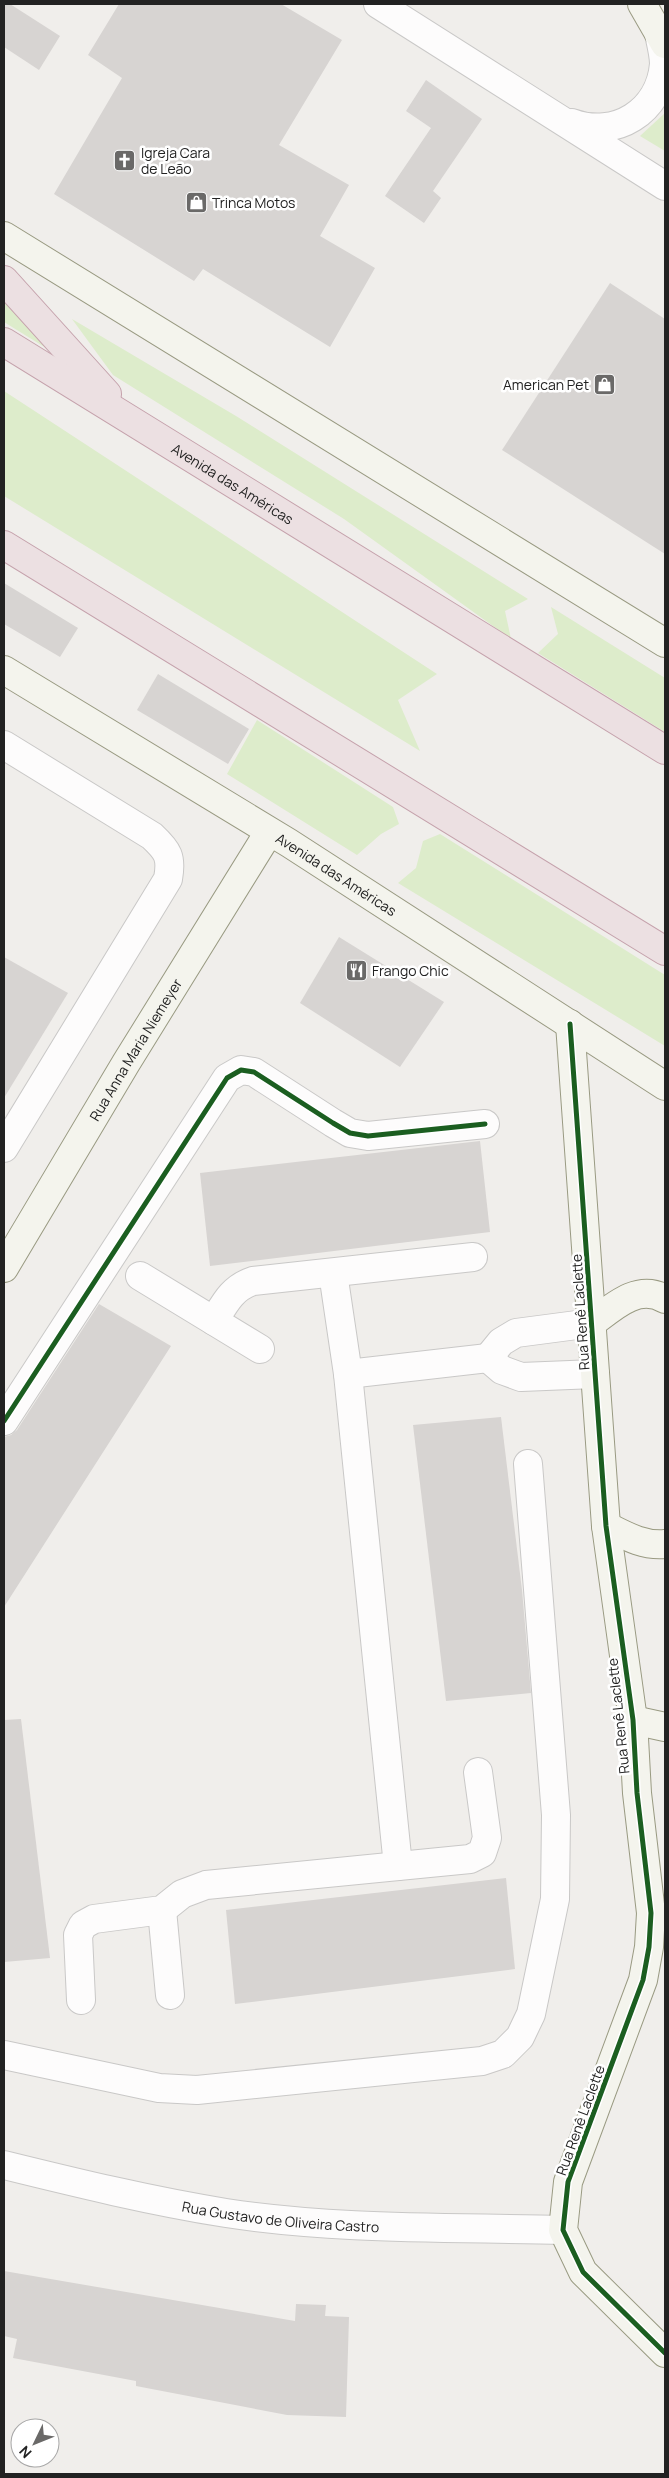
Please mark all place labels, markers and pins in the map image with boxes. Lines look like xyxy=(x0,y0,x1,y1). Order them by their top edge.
place label: Igreja Cara de Leão xyxy=(141,143,210,178)
church icon: Igreja Cara de Leão xyxy=(113,148,137,172)
shop icon: Trinca Motos xyxy=(184,190,208,214)
place label: Trinca Motos xyxy=(212,193,295,212)
shop icon: American Pet xyxy=(593,372,617,396)
place label: American Pet xyxy=(503,375,589,394)
restaurant icon: Frango Chic xyxy=(344,958,368,982)
place label: Frango Chic xyxy=(372,961,449,980)

